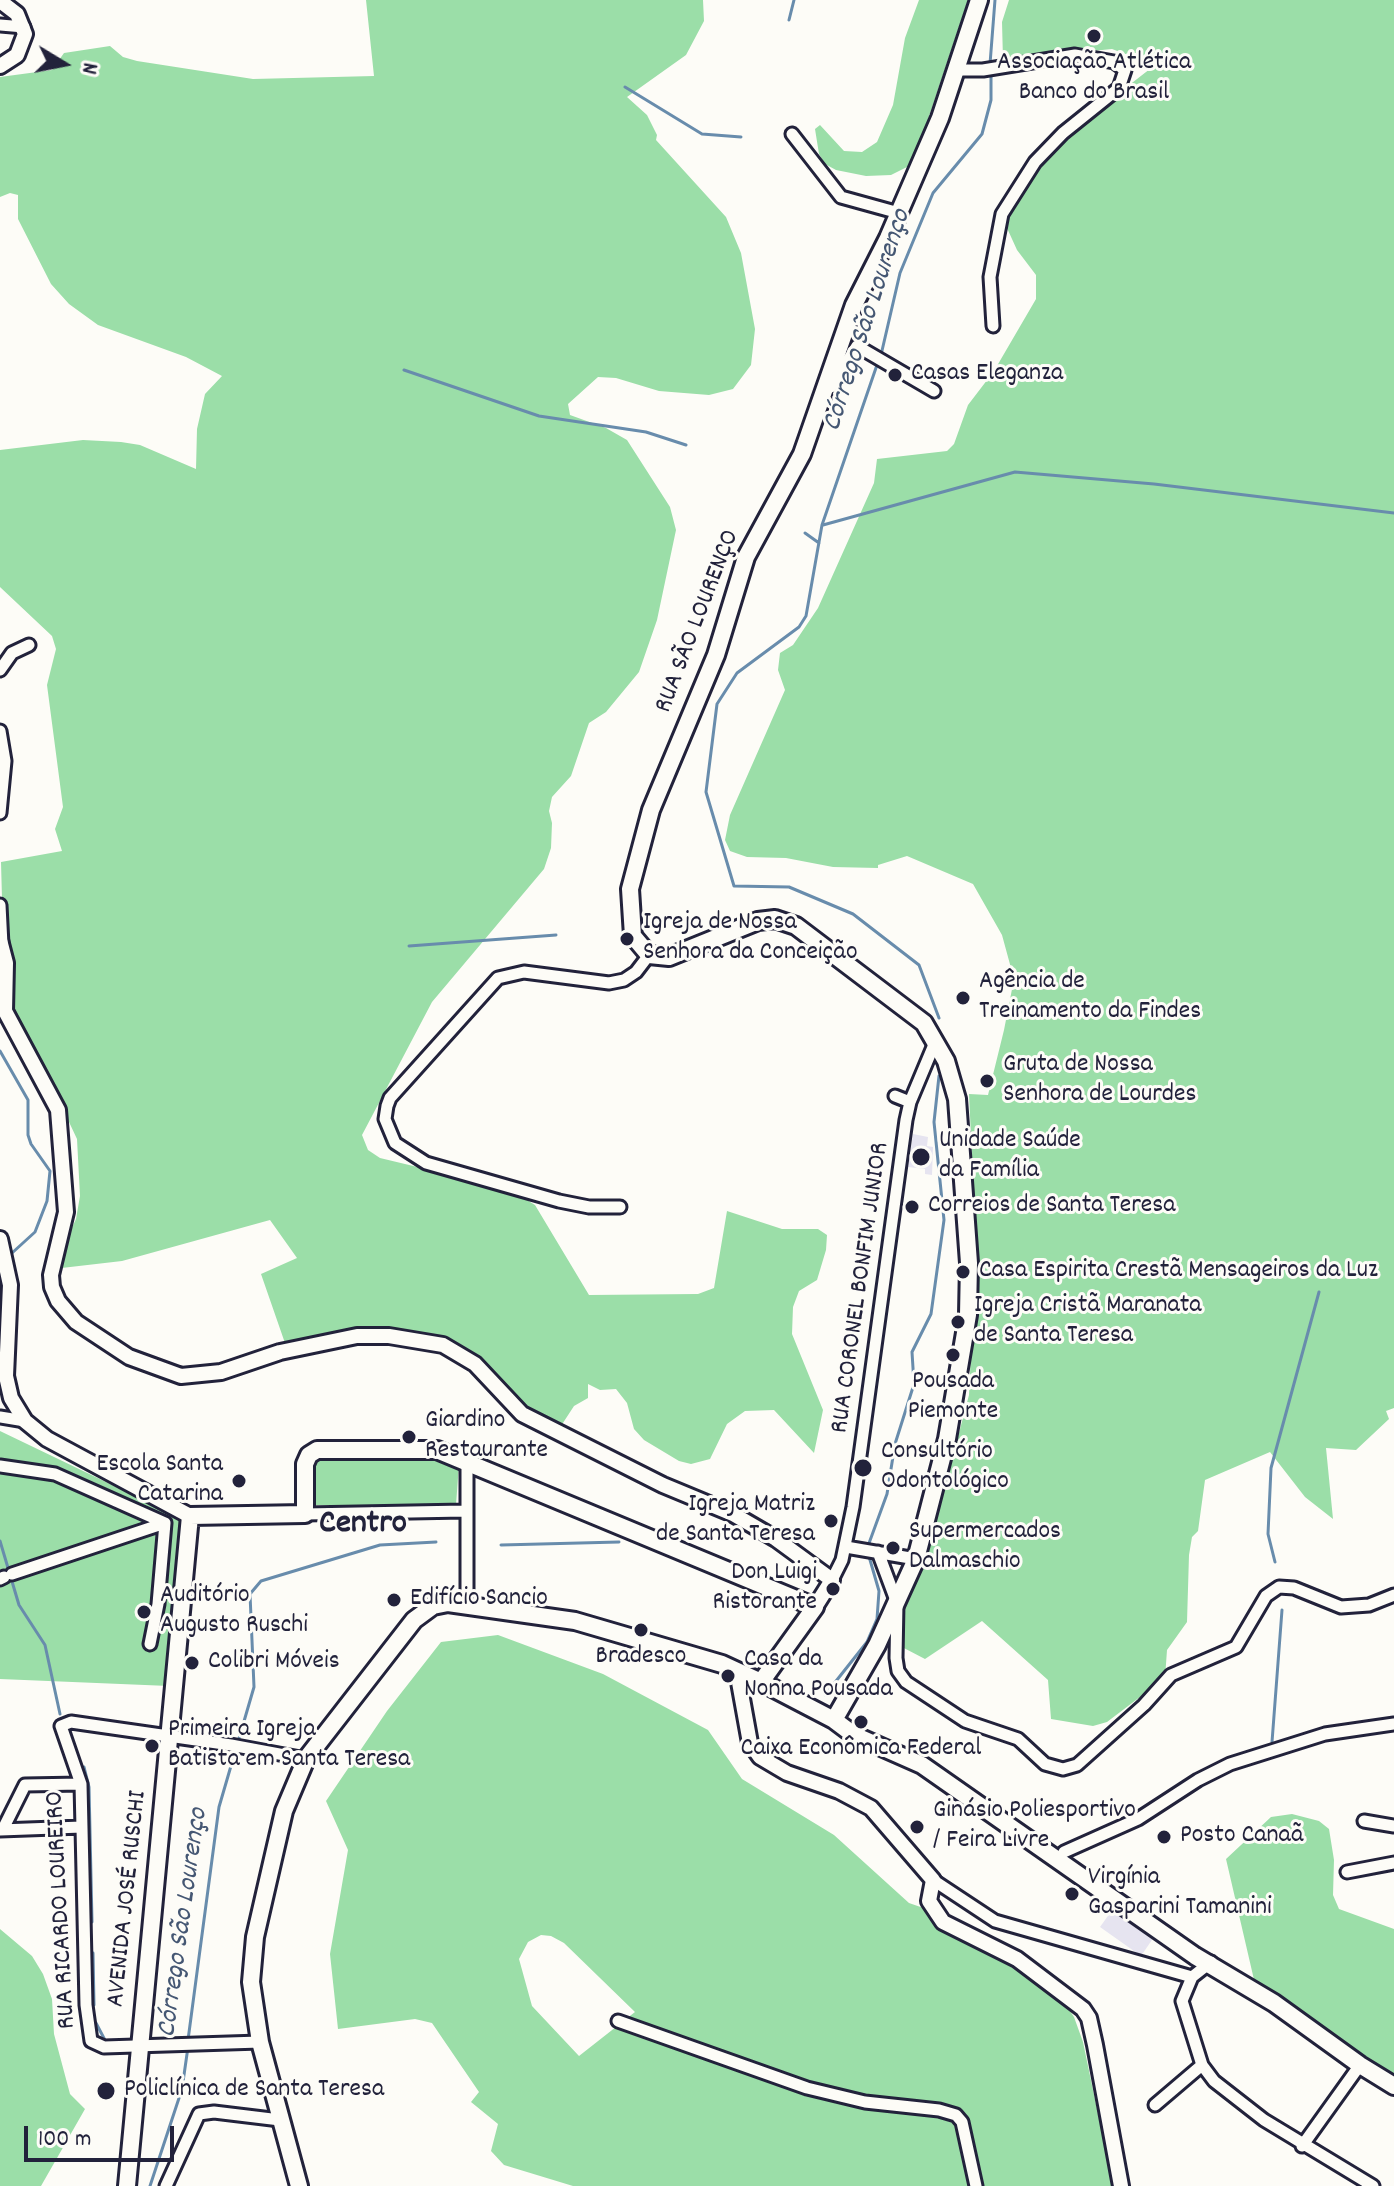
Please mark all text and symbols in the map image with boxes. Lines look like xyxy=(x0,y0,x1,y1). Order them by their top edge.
north arrow xyxy=(24,24,104,104)
marker: Associação Atlética Banco do Brasil xyxy=(1085,27,1103,45)
place label: Associação Atlética Banco do Brasil xyxy=(997,48,1191,110)
text: N xyxy=(72,60,104,76)
water label: Córrego São Lourenço xyxy=(817,206,921,436)
place label: Casas Eleganza xyxy=(911,359,1063,391)
marker: Casas Eleganza xyxy=(886,366,904,384)
street label: RUA SÃO LOURENÇO xyxy=(650,526,748,718)
place label: Igreja de Nossa Senhora da Conceição xyxy=(643,908,858,970)
marker: Igreja de Nossa Senhora da Conceição xyxy=(618,930,636,948)
place label: Agência de Treinamento da Findes xyxy=(979,967,1201,1028)
marker: Agência de Treinamento da Findes xyxy=(954,989,972,1007)
place label: Gruta de Nossa Senhora de Lourdes xyxy=(1003,1050,1196,1112)
marker: Gruta de Nossa Senhora de Lourdes xyxy=(978,1072,996,1090)
place label: Unidade Saúde da Família xyxy=(939,1126,1081,1188)
street label: RUA CORONEL BONFIM JUNIOR xyxy=(826,1141,898,1435)
marker: Unidade Saúde da Família xyxy=(910,1146,932,1168)
place label: Correios de Santa Teresa xyxy=(928,1191,1175,1223)
marker: Correios de Santa Teresa xyxy=(903,1198,921,1216)
place label: Casa Espirita Crestã Mensageiros da Luz xyxy=(979,1256,1378,1288)
marker: Casa Espirita Crestã Mensageiros da Luz xyxy=(954,1263,972,1281)
place label: Igreja Cristã Maranata de Santa Teresa xyxy=(974,1291,1201,1352)
marker: Igreja Cristã Maranata de Santa Teresa xyxy=(949,1313,967,1331)
marker: Pousada Piemonte xyxy=(944,1346,962,1364)
place label: Pousada Piemonte xyxy=(908,1367,998,1428)
place label: Giardino Restaurante xyxy=(425,1406,548,1468)
marker: Giardino Restaurante xyxy=(400,1428,418,1446)
place label: Consultório Odontológico xyxy=(881,1437,1009,1498)
place label: Escola Santa Catarina xyxy=(96,1450,223,1512)
marker: Consultório Odontológico xyxy=(852,1457,874,1479)
marker: Escola Santa Catarina xyxy=(230,1472,248,1490)
place label: Igreja Matriz de Santa Teresa xyxy=(656,1490,815,1552)
district label: Centro xyxy=(319,1506,407,1546)
marker: Igreja Matriz de Santa Teresa xyxy=(822,1512,840,1530)
place label: Supermercados Dalmaschio xyxy=(909,1517,1061,1578)
marker: Supermercados Dalmaschio xyxy=(884,1539,902,1557)
place label: Don Luigi Ristorante xyxy=(713,1558,817,1620)
marker: Don Luigi Ristorante xyxy=(824,1580,842,1598)
place label: Auditório Augusto Ruschi xyxy=(160,1581,308,1642)
place label: Edifício Sancio xyxy=(410,1584,548,1616)
marker: Edifício Sancio xyxy=(385,1591,403,1609)
marker: Auditório Augusto Ruschi xyxy=(135,1603,153,1621)
marker: Bradesco xyxy=(632,1621,650,1639)
place label: Bradesco xyxy=(596,1642,686,1674)
place label: Casa da Nonna Pousada xyxy=(744,1645,893,1706)
place label: Colibri Móveis xyxy=(208,1647,340,1679)
marker: Colibri Móveis xyxy=(183,1654,201,1672)
marker: Casa da Nonna Pousada xyxy=(719,1667,737,1685)
marker: Caixa Econômica Federal xyxy=(852,1713,870,1731)
place label: Primeira Igreja Batista em Santa Teresa xyxy=(168,1715,410,1776)
place label: Caixa Econômica Federal xyxy=(741,1734,981,1766)
marker: Primeira Igreja Batista em Santa Teresa xyxy=(143,1737,161,1755)
street label: AVENIDA JOSÉ RUSCHI xyxy=(102,1789,156,2009)
street label: RUA RICARDO LOUREIRO xyxy=(41,1790,85,2030)
place label: Ginásio Poliesportivo / Feira Livre xyxy=(933,1796,1136,1858)
water label: Córrego São Lourenço xyxy=(152,1806,218,2040)
marker: Ginásio Poliesportivo / Feira Livre xyxy=(908,1818,926,1836)
place label: Posto Canaã xyxy=(1180,1821,1304,1853)
marker: Posto Canaã xyxy=(1155,1828,1173,1846)
place label: Virgínia Gasparini Tamanini xyxy=(1088,1863,1272,1924)
marker: Virgínia Gasparini Tamanini xyxy=(1063,1885,1081,1903)
place label: Policlínica de Santa Teresa xyxy=(124,2075,384,2107)
marker: Policlínica de Santa Teresa xyxy=(95,2080,117,2102)
scale bar xyxy=(28,2110,178,2160)
text: 100 m xyxy=(38,2123,91,2157)

